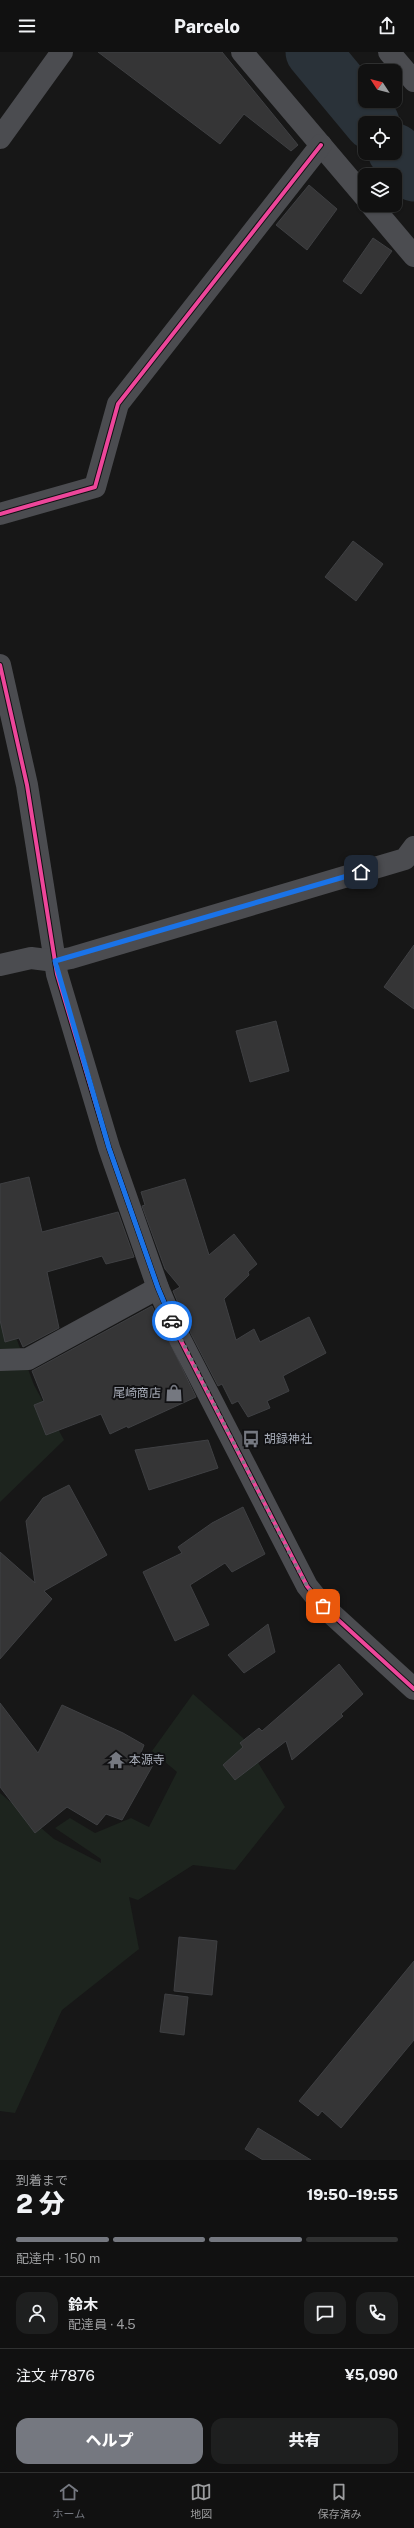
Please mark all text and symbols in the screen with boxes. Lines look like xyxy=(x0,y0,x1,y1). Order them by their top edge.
icon: menu xyxy=(16,15,38,37)
icon: share xyxy=(376,15,398,37)
text: Parcelo xyxy=(174,16,240,37)
north arrow xyxy=(358,64,402,108)
map controls xyxy=(358,64,402,212)
button: locate xyxy=(358,116,402,160)
button: layers xyxy=(358,168,402,212)
pin xyxy=(344,855,378,889)
icon: home xyxy=(350,861,372,883)
courier xyxy=(152,1301,192,1341)
icon: car xyxy=(161,1310,183,1332)
shop icon: 尾崎商店 xyxy=(164,1383,184,1403)
place label: 尾崎商店 xyxy=(113,1386,161,1400)
bus stop icon: 胡録神社 xyxy=(241,1429,261,1449)
place label: 胡録神社 xyxy=(264,1432,312,1446)
pin xyxy=(306,1589,340,1623)
icon: bag xyxy=(312,1595,334,1617)
temple icon: 本源寺 xyxy=(106,1750,126,1770)
place label: 本源寺 xyxy=(129,1753,165,1767)
text: 到着まで xyxy=(16,2173,68,2188)
text: 19:50–19:55 xyxy=(307,2186,398,2203)
text: 2 分 xyxy=(16,2188,65,2219)
text: 配達中 · 150 m xyxy=(16,2251,100,2266)
button: person xyxy=(16,2292,58,2334)
button: chat xyxy=(304,2292,346,2334)
button: phone xyxy=(356,2292,398,2334)
text: 鈴木 xyxy=(68,2296,98,2313)
text: 配達員 · 4.5 xyxy=(68,2317,136,2332)
text: ¥5,090 xyxy=(345,2366,398,2383)
text: 注文 #7876 xyxy=(16,2367,95,2384)
button: ヘルプ xyxy=(16,2418,203,2464)
button: 共有 xyxy=(211,2418,398,2464)
tab: ホーム xyxy=(53,2481,85,2521)
tab: 地図 xyxy=(190,2481,212,2521)
tab: 保存済み xyxy=(317,2481,361,2521)

